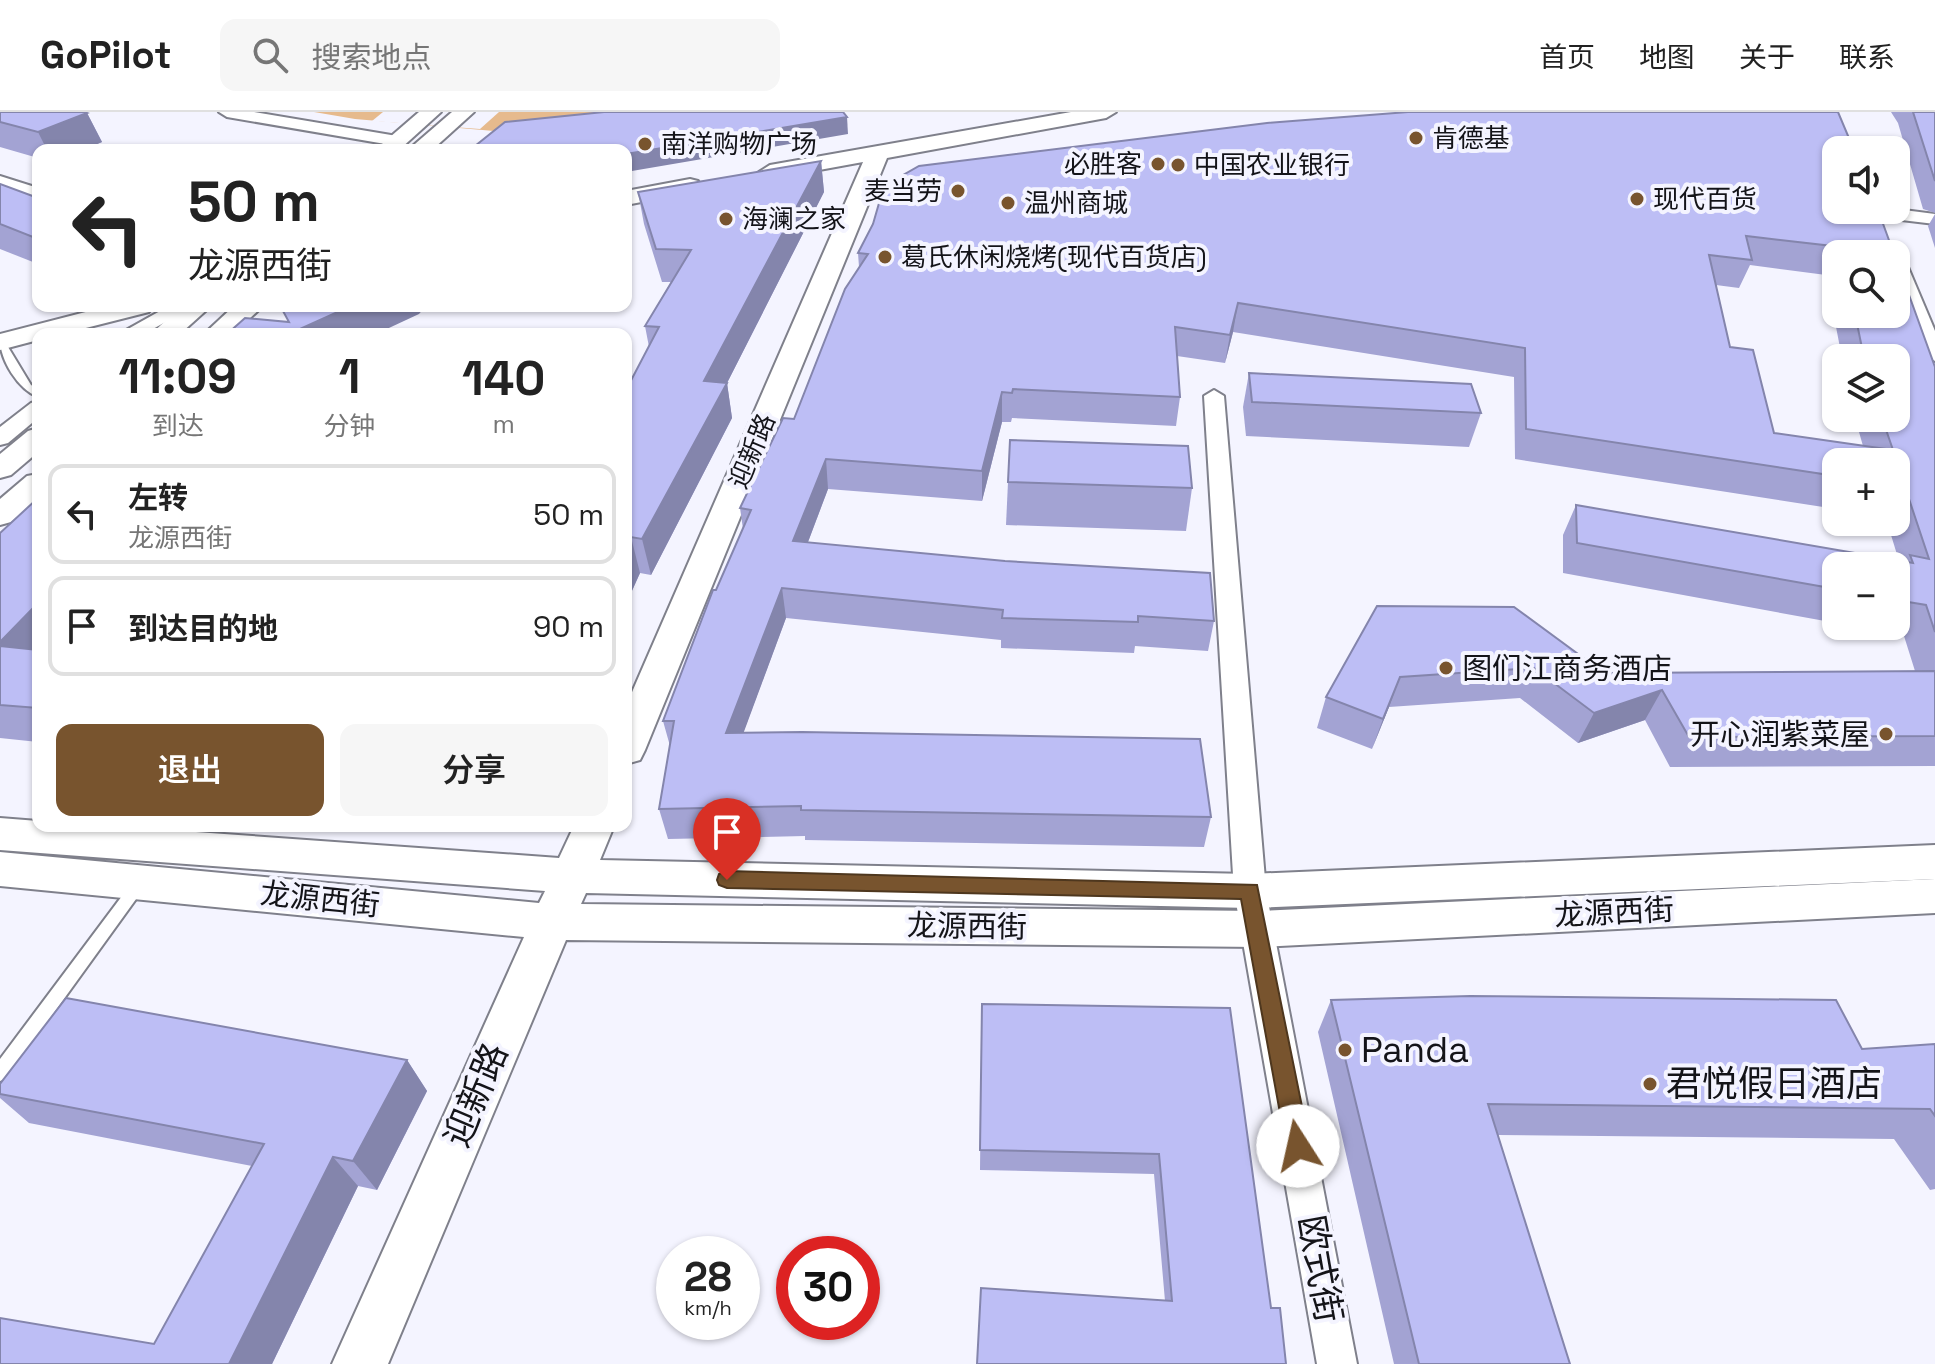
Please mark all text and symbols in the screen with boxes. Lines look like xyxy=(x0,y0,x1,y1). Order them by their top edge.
search box xyxy=(220,19,780,91)
text: GoPilot xyxy=(40,31,172,79)
icon: search xyxy=(248,33,292,77)
text: 搜索地点 xyxy=(312,38,432,77)
text: 首页 xyxy=(1539,39,1595,75)
text: 地图 xyxy=(1639,39,1695,75)
text: 关于 xyxy=(1739,39,1795,75)
text: 联系 xyxy=(1839,39,1895,75)
place label: 肯德基 xyxy=(1432,121,1510,155)
place label: 南洋购物广场 xyxy=(661,127,817,161)
marker: 肯德基 xyxy=(1407,129,1425,147)
marker: 南洋购物广场 xyxy=(636,135,654,153)
map controls xyxy=(1822,136,1910,640)
button: sound xyxy=(1822,136,1910,224)
place label: 必胜客 xyxy=(1064,147,1142,181)
place label: 中国农业银行 xyxy=(1194,148,1350,182)
marker: 必胜客 xyxy=(1149,155,1167,173)
marker: 中国农业银行 xyxy=(1169,156,1187,174)
text: 50 m xyxy=(188,166,320,237)
place label: 麦当劳 xyxy=(864,174,942,208)
icon: left xyxy=(56,176,160,280)
marker: 麦当劳 xyxy=(949,182,967,200)
place label: 现代百货 xyxy=(1653,182,1757,216)
place label: 温州商城 xyxy=(1024,186,1128,220)
marker: 现代百货 xyxy=(1628,190,1646,208)
marker: 温州商城 xyxy=(999,194,1017,212)
place label: 海澜之家 xyxy=(742,202,846,236)
marker: 海澜之家 xyxy=(717,210,735,228)
place label: 葛氏休闲烧烤(现代百货店) xyxy=(901,240,1207,274)
button: search xyxy=(1822,240,1910,328)
text: 龙源西街 xyxy=(188,243,332,289)
marker: 葛氏休闲烧烤(现代百货店) xyxy=(876,248,894,266)
button: layers xyxy=(1822,344,1910,432)
text: 11:09 xyxy=(119,346,237,407)
text: 1 xyxy=(339,346,360,407)
text: 140 xyxy=(462,348,545,409)
text: m xyxy=(493,407,515,441)
street label: 迎新路 xyxy=(721,408,783,494)
text: 到达 xyxy=(152,409,204,443)
text: 分钟 xyxy=(324,409,376,443)
button: + xyxy=(1822,448,1910,536)
text: 左转 xyxy=(128,478,188,517)
icon: left xyxy=(60,492,104,536)
text: 50 m xyxy=(533,495,604,534)
text: 龙源西街 xyxy=(128,521,232,555)
button: − xyxy=(1822,552,1910,640)
icon: arrive xyxy=(60,604,104,648)
text: 90 m xyxy=(533,607,604,646)
text: 到达目的地 xyxy=(128,609,278,648)
place label: 图们江商务酒店 xyxy=(1462,649,1672,688)
marker: 图们江商务酒店 xyxy=(1437,659,1455,677)
place label: 开心润紫菜屋 xyxy=(1690,715,1870,754)
button: 退出 xyxy=(56,724,324,816)
button: 分享 xyxy=(340,724,608,816)
marker: 开心润紫菜屋 xyxy=(1877,725,1895,743)
pin xyxy=(693,798,761,880)
icon: arrive xyxy=(705,810,749,854)
street label: 龙源西街 xyxy=(258,873,382,925)
street label: 龙源西街 xyxy=(1553,889,1675,935)
street label: 龙源西街 xyxy=(907,905,1027,947)
place label: Panda xyxy=(1361,1027,1469,1073)
street label: 迎新路 xyxy=(434,1036,518,1154)
marker: Panda xyxy=(1336,1041,1354,1059)
place label: 君悦假日酒店 xyxy=(1666,1061,1882,1107)
marker: 君悦假日酒店 xyxy=(1641,1075,1659,1093)
position arrow xyxy=(1256,1104,1340,1188)
street label: 欧式街 xyxy=(1288,1212,1352,1326)
speed limit sign: 30 xyxy=(776,1236,880,1340)
text: 28 xyxy=(684,1252,732,1303)
text: km/h xyxy=(684,1295,732,1321)

